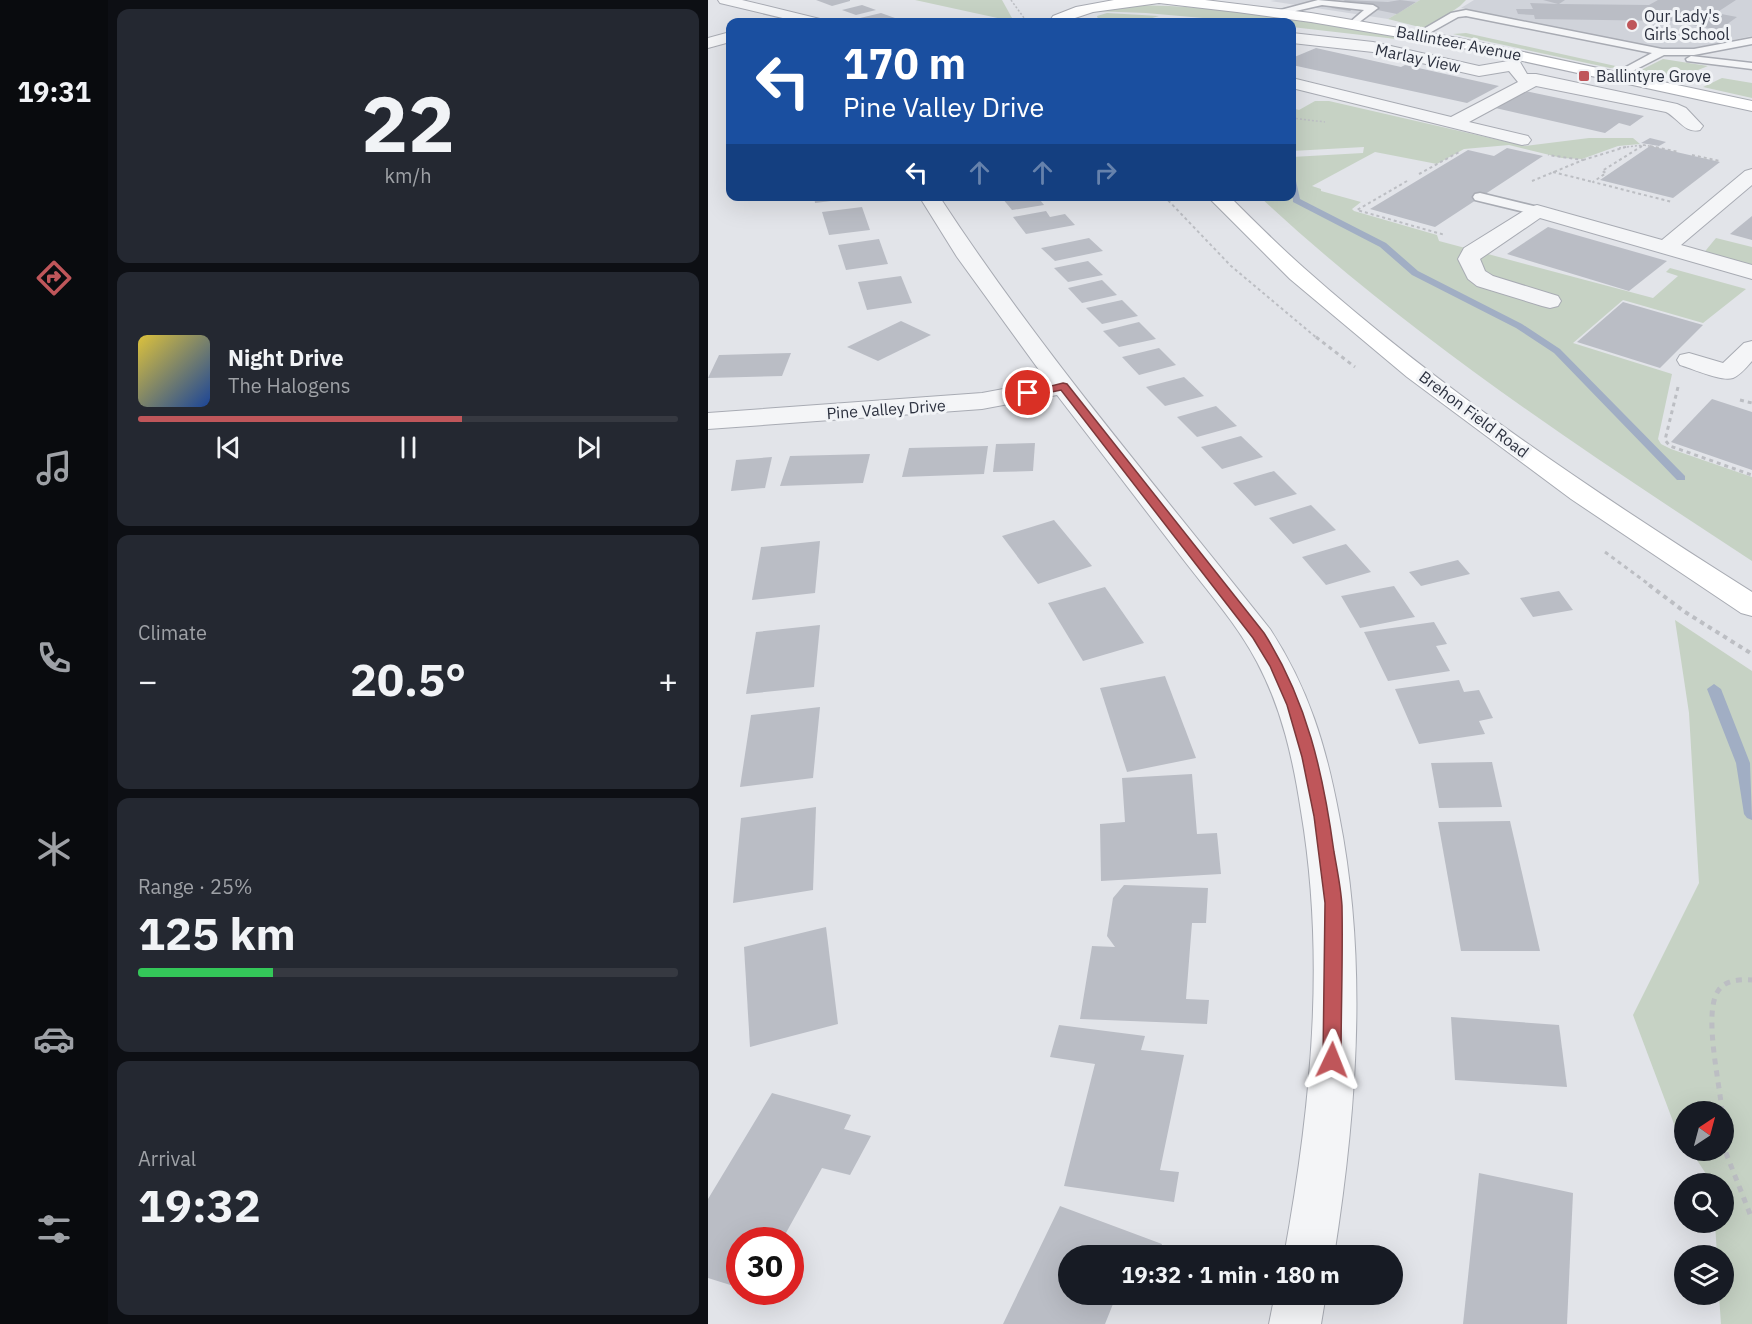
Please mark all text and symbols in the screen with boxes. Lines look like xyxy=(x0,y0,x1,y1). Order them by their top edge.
place label: Our Lady's Girls School xyxy=(1644,6,1730,44)
marker: Our Lady's Girls School xyxy=(1625,18,1639,32)
street label: Ballinteer Avenue xyxy=(1395,21,1523,65)
text: 170 m xyxy=(843,36,966,91)
street label: Marlay View xyxy=(1374,39,1462,77)
icon: left xyxy=(744,42,822,120)
place label: Ballintyre Grove xyxy=(1596,66,1711,86)
marker: Ballintyre Grove xyxy=(1577,69,1591,83)
text: 22 xyxy=(361,72,455,173)
text: 19:31 xyxy=(17,74,91,109)
text: Pine Valley Drive xyxy=(843,89,1044,124)
icon: left xyxy=(900,156,933,189)
icon: ahead xyxy=(963,156,996,189)
icon: ahead xyxy=(1026,156,1059,189)
icon: right xyxy=(1089,156,1122,189)
text: km/h xyxy=(384,162,432,189)
icon: directions xyxy=(33,257,75,299)
text: Night Drive xyxy=(228,343,344,372)
street label: Brehon Field Road xyxy=(1415,366,1533,462)
pin xyxy=(1002,367,1053,418)
text: The Halogens xyxy=(228,372,350,399)
icon: arrive xyxy=(1011,376,1044,409)
street label: Pine Valley Drive xyxy=(826,395,946,423)
icon: previous xyxy=(212,431,245,464)
icon: pause xyxy=(392,431,425,464)
icon: next xyxy=(572,431,605,464)
icon: music xyxy=(33,447,75,489)
text: Climate xyxy=(138,619,207,646)
icon: phone xyxy=(33,637,75,679)
text: 20.5° xyxy=(350,650,466,708)
text: − xyxy=(138,659,158,702)
text: + xyxy=(658,659,678,702)
icon: climate xyxy=(33,828,75,870)
text: Range · 25% xyxy=(138,873,253,900)
text: 125 km xyxy=(138,904,296,962)
icon: car xyxy=(33,1018,75,1060)
position arrow xyxy=(1300,1028,1364,1092)
north arrow xyxy=(1674,1101,1734,1161)
map controls xyxy=(1674,1101,1734,1305)
text: Arrival xyxy=(138,1145,196,1172)
button: search xyxy=(1674,1173,1734,1233)
text: 19:32 xyxy=(138,1176,261,1234)
icon: filters xyxy=(33,1208,75,1250)
speed limit sign: 30 xyxy=(726,1227,804,1305)
button: layers xyxy=(1674,1245,1734,1305)
text: 19:32 · 1 min · 180 m xyxy=(1121,1260,1340,1289)

